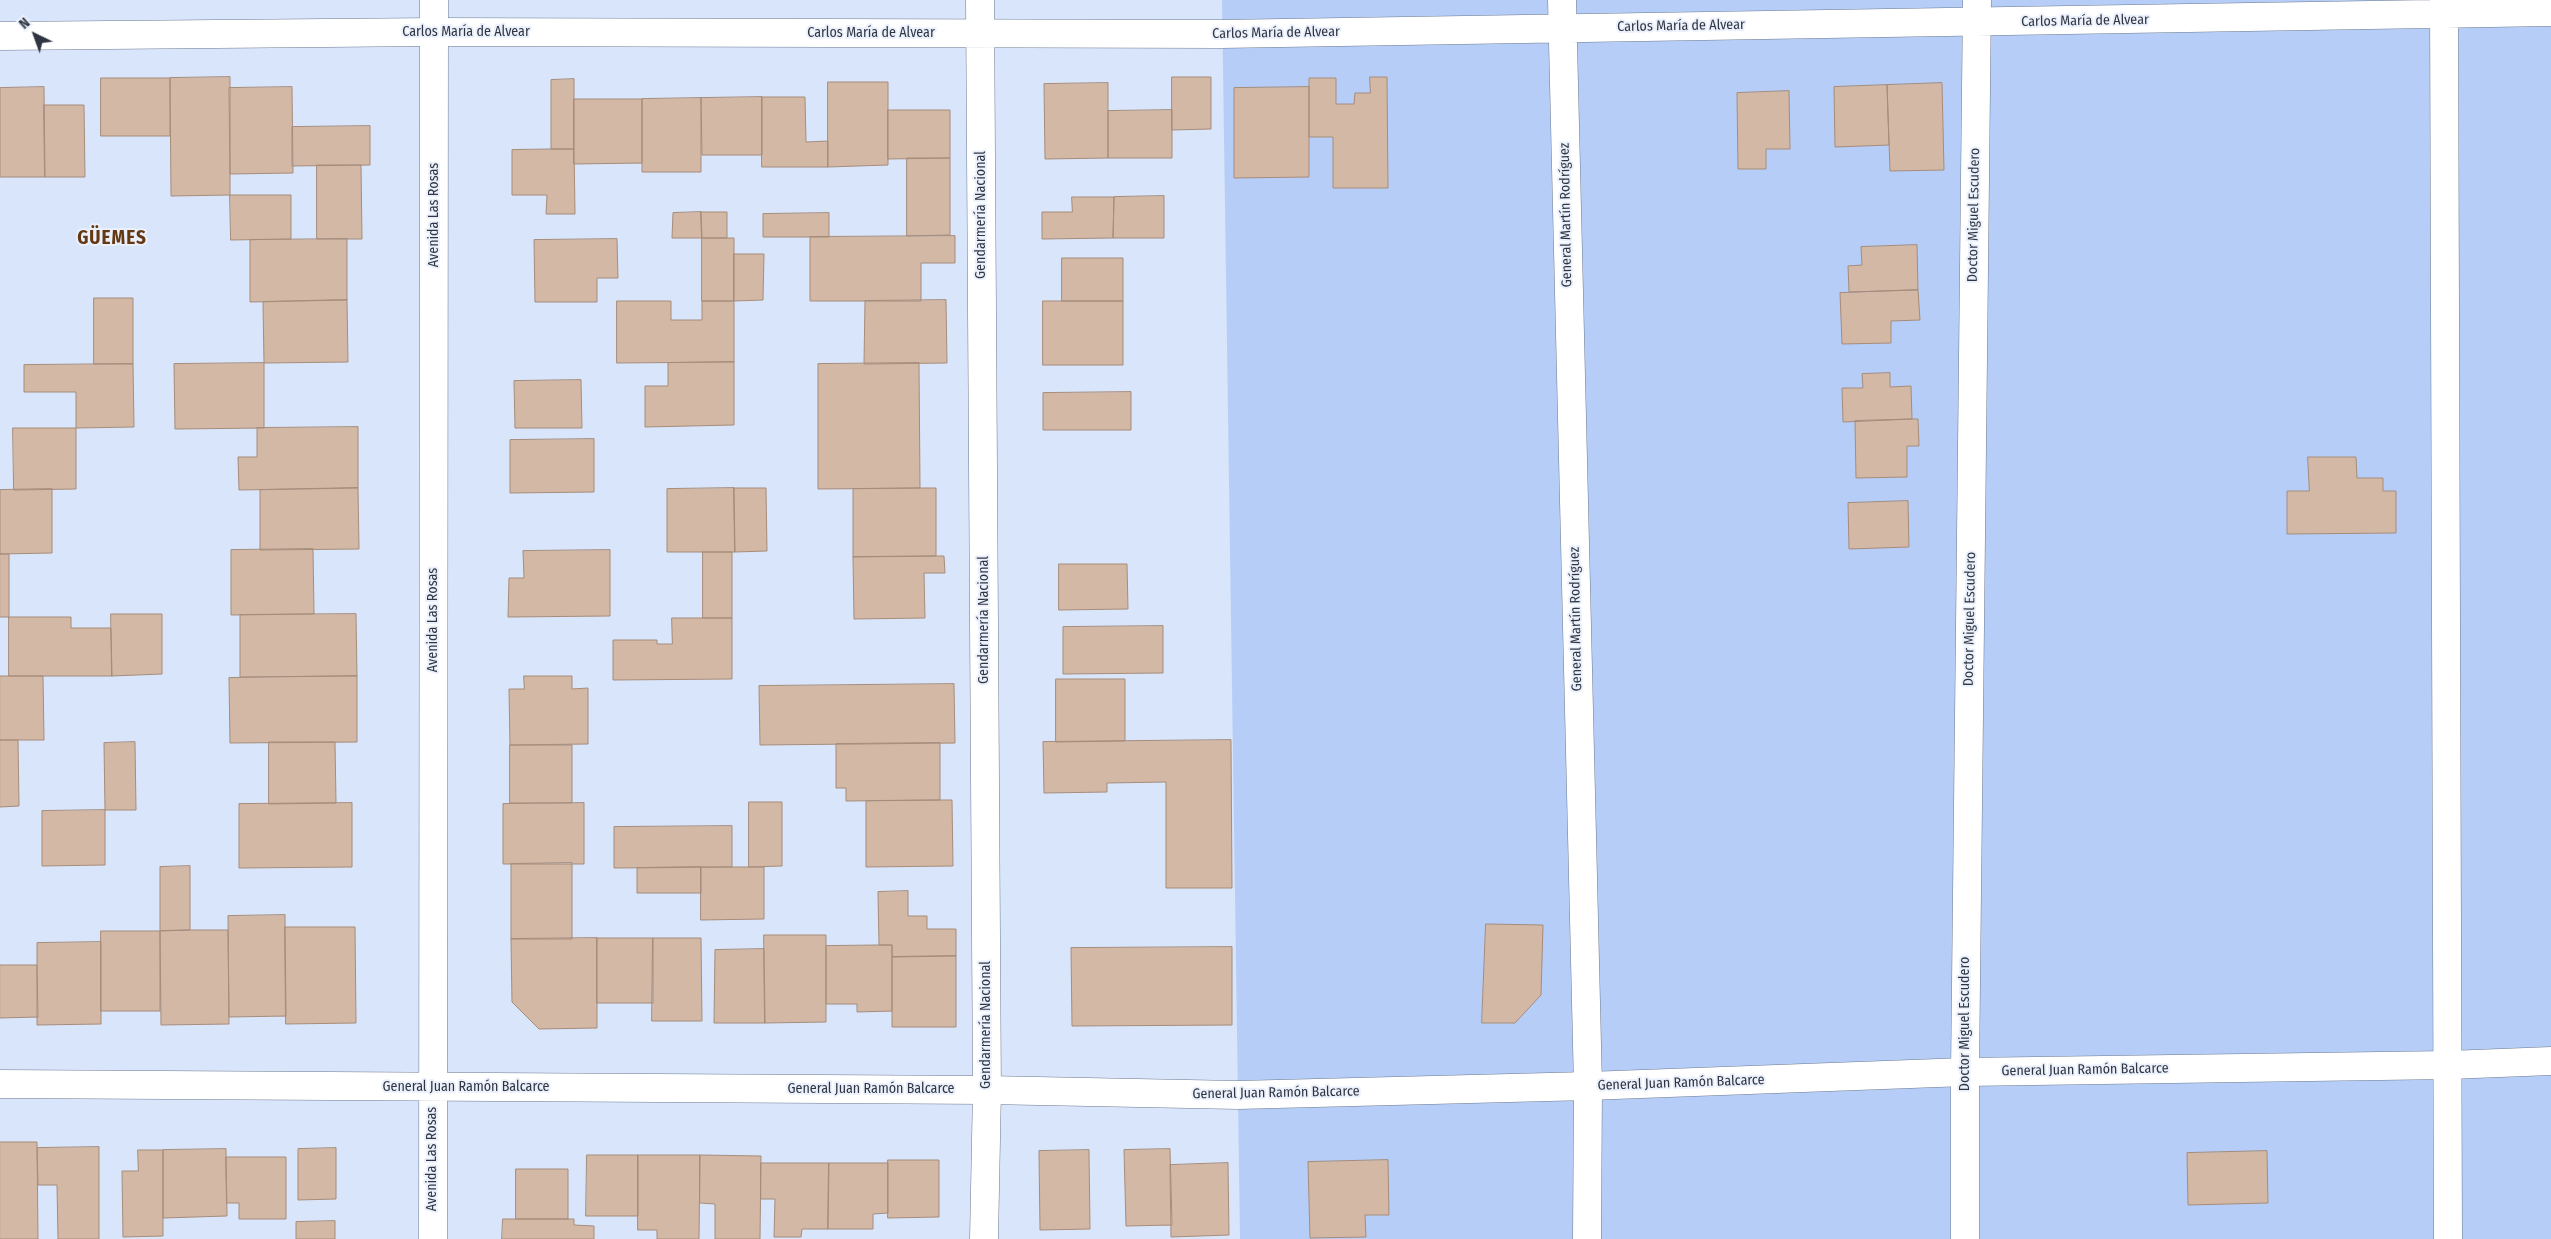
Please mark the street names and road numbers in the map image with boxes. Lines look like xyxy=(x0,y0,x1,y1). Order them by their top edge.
street label: Carlos María de Alvear xyxy=(2021,11,2149,31)
street label: Carlos María de Alvear xyxy=(1617,16,1745,36)
street label: Carlos María de Alvear xyxy=(1212,23,1340,43)
street label: Carlos María de Alvear xyxy=(402,24,530,40)
street label: Carlos María de Alvear xyxy=(807,25,935,41)
street label: General Martín Rodríguez xyxy=(1556,143,1576,287)
street label: Doctor Miguel Escudero xyxy=(1964,148,1984,282)
street label: Gendarmería Nacional xyxy=(973,151,989,279)
street label: Avenida Las Rosas xyxy=(426,163,442,267)
street label: General Martín Rodríguez xyxy=(1566,547,1586,691)
street label: Doctor Miguel Escudero xyxy=(1960,552,1980,686)
street label: Gendarmería Nacional xyxy=(976,556,992,684)
street label: Avenida Las Rosas xyxy=(425,568,441,672)
street label: Doctor Miguel Escudero xyxy=(1957,957,1973,1091)
street label: Gendarmería Nacional xyxy=(978,961,994,1089)
street label: General Juan Ramón Balcarce xyxy=(2001,1060,2169,1080)
street label: General Juan Ramón Balcarce xyxy=(1597,1072,1765,1094)
street label: General Juan Ramón Balcarce xyxy=(382,1079,550,1095)
street label: General Juan Ramón Balcarce xyxy=(787,1081,955,1097)
street label: General Juan Ramón Balcarce xyxy=(1192,1083,1360,1103)
street label: Avenida Las Rosas xyxy=(424,1107,440,1211)

